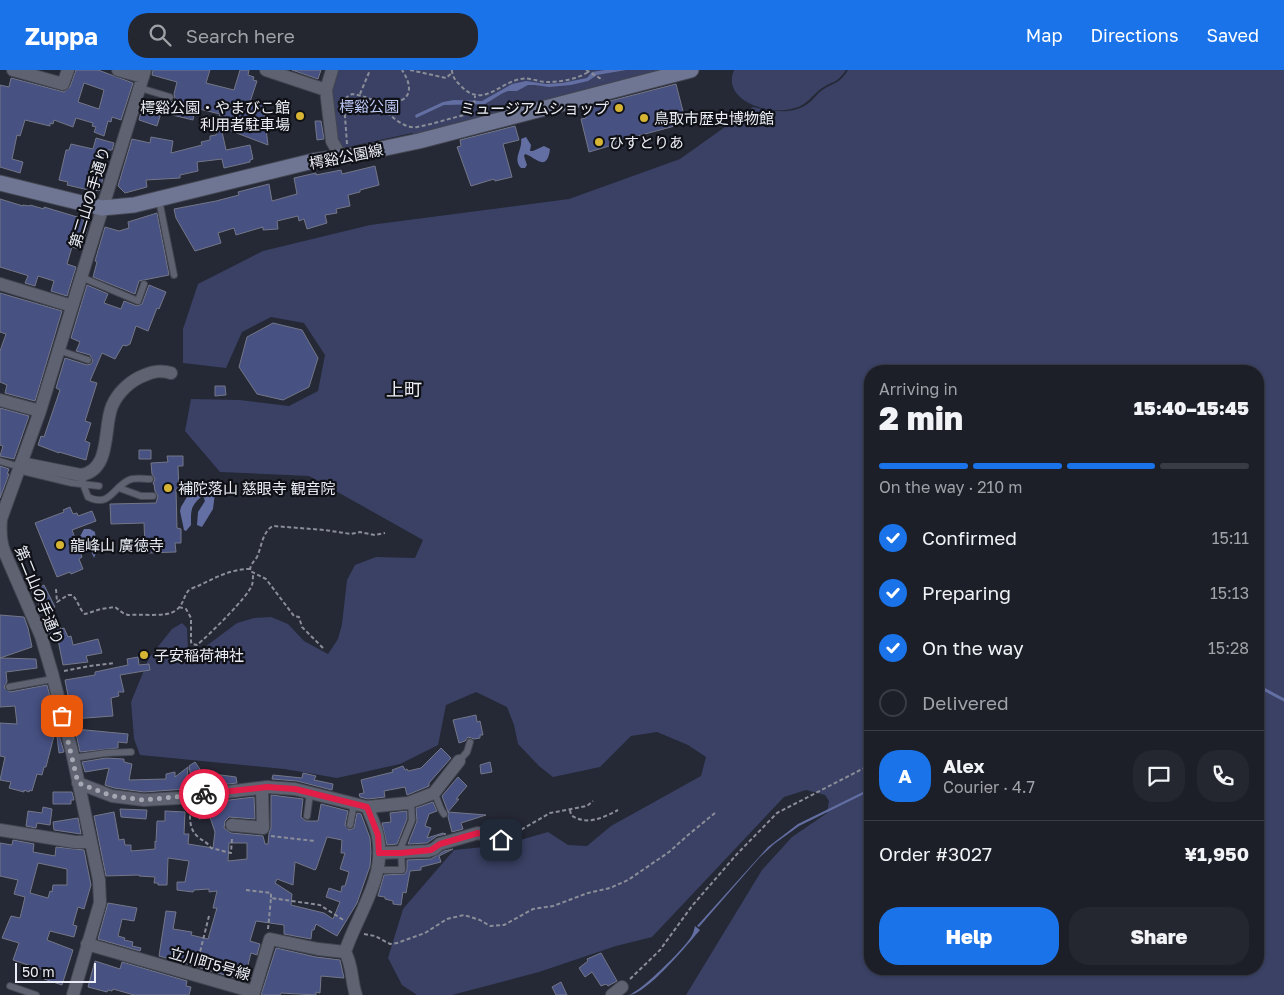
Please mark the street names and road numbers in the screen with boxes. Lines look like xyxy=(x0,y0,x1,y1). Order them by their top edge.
street label: 樗谿公園線 xyxy=(307,140,385,172)
street label: 第二山の手通り xyxy=(65,144,113,250)
street label: 第二山の手通り xyxy=(12,543,68,647)
street label: 立川町5号線 xyxy=(167,943,253,983)

